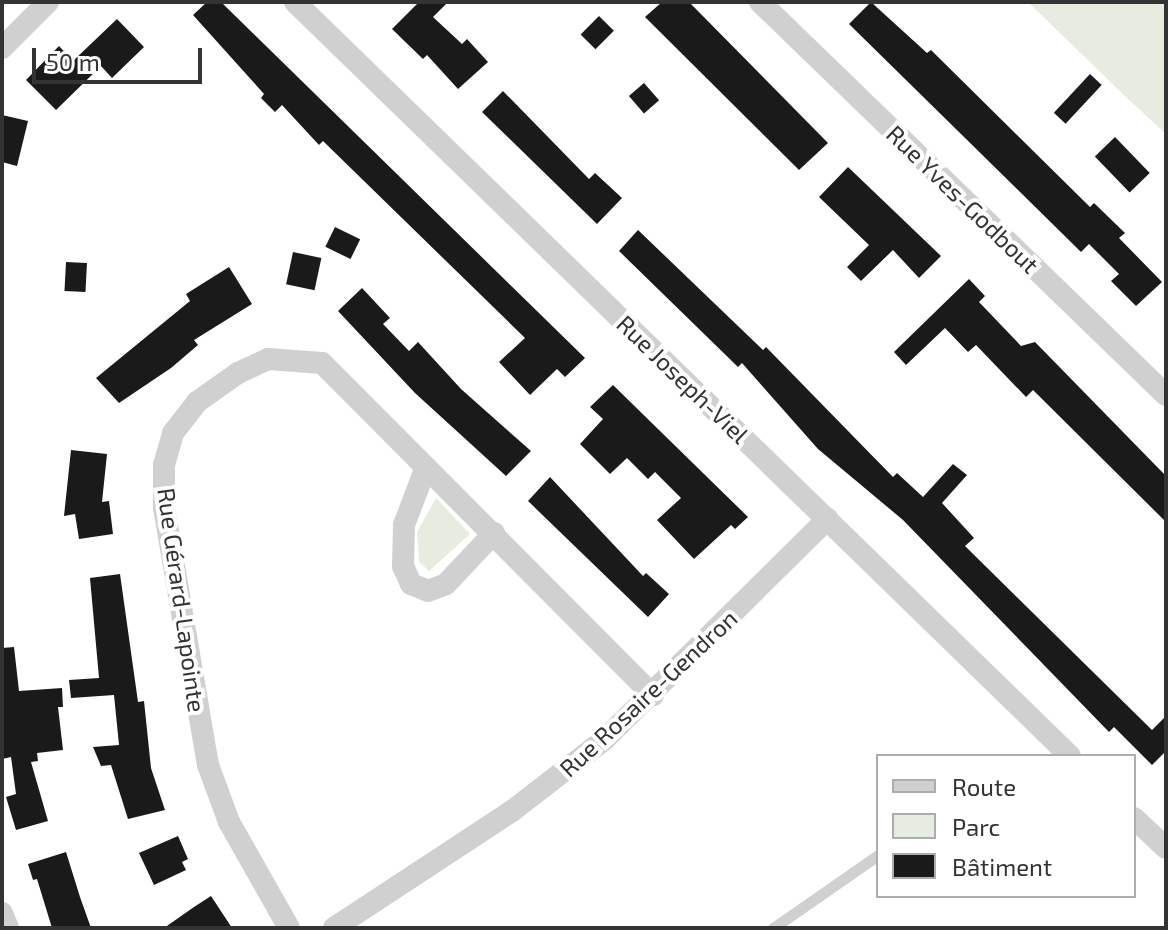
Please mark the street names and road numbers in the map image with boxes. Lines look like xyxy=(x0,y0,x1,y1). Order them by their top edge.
street label: Rue Yves-Godbout xyxy=(881,119,1045,279)
street label: Rue Joseph-Viel xyxy=(611,309,755,449)
street label: Rue Gérard-Lapointe xyxy=(152,486,212,714)
street label: Rue Rosaire-Gendron xyxy=(553,603,743,783)

